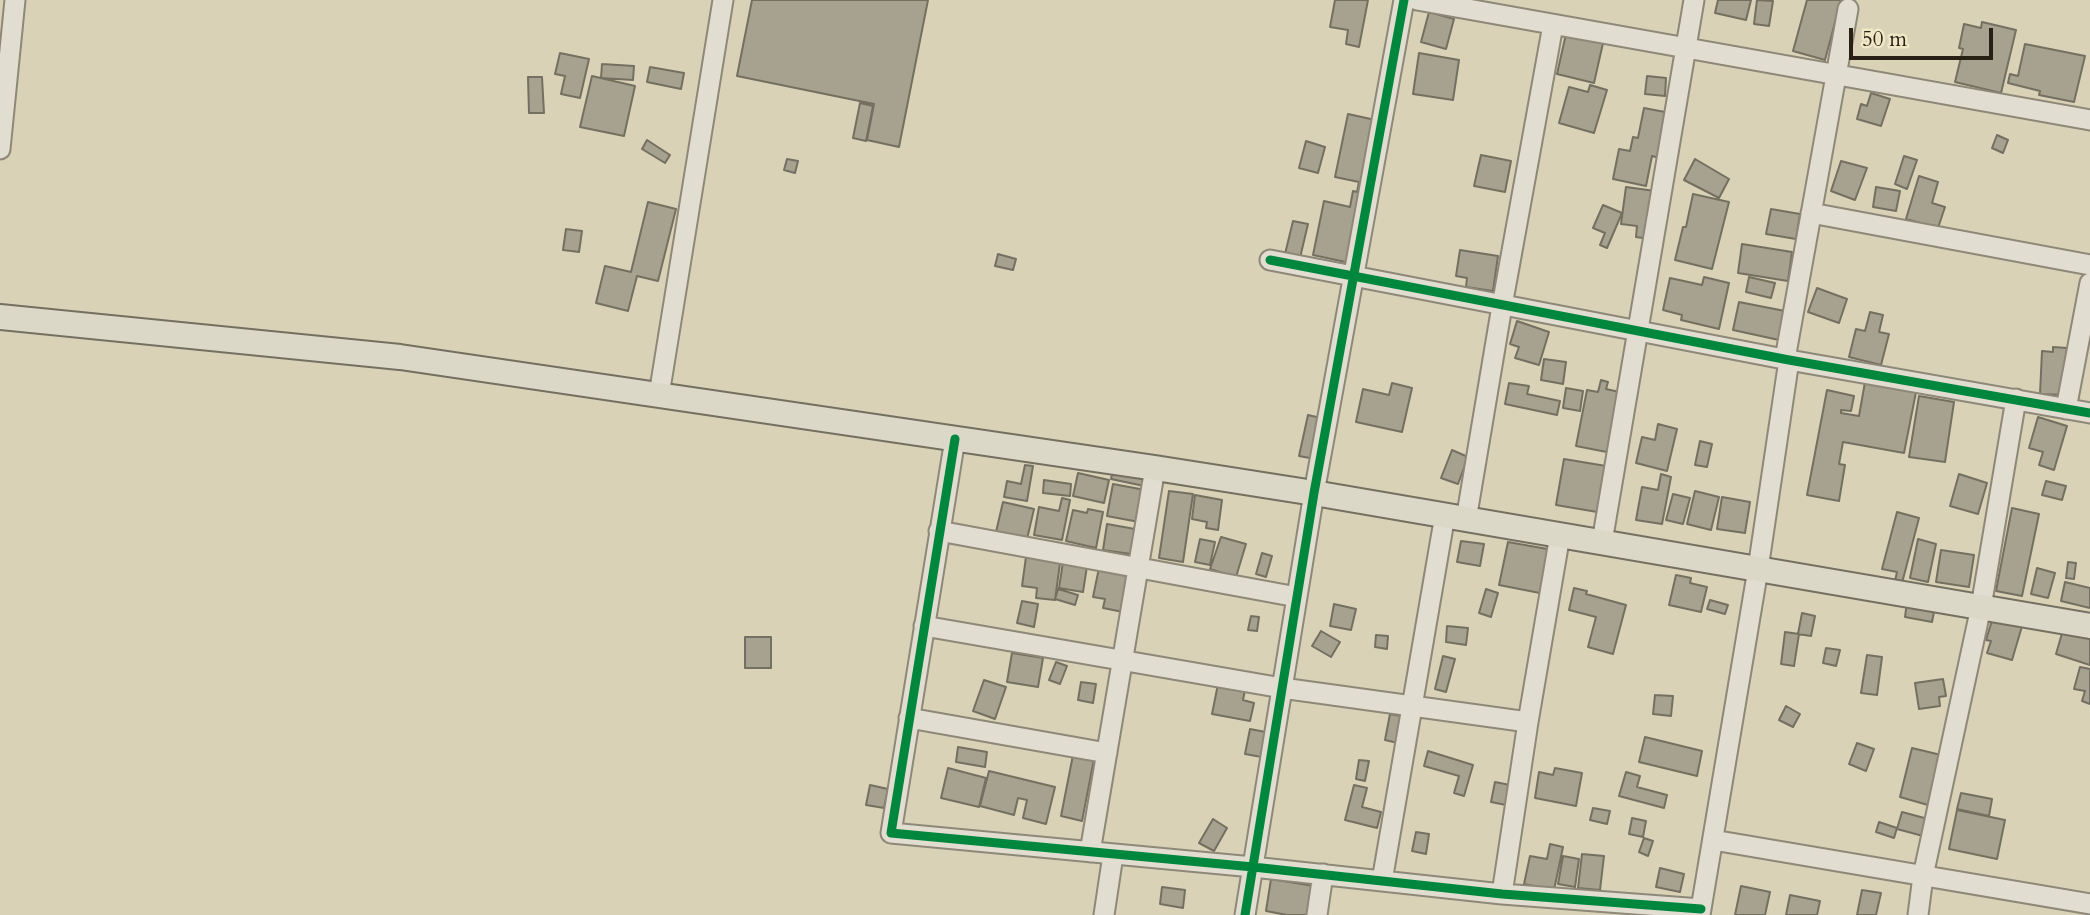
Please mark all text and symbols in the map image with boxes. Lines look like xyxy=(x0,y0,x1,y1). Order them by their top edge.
scale bar xyxy=(1852,14,1996,58)
text: 50 m xyxy=(1862,25,1907,54)

